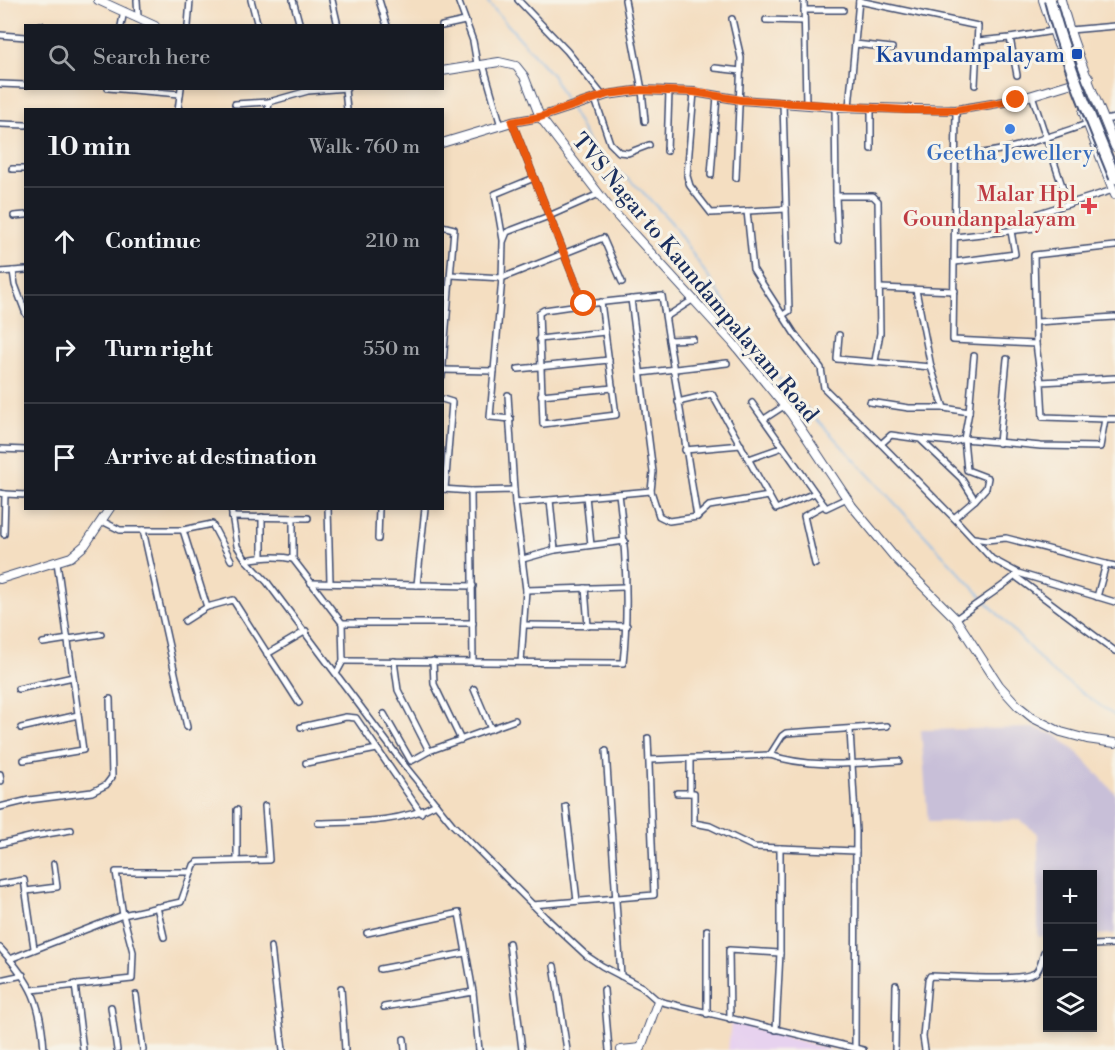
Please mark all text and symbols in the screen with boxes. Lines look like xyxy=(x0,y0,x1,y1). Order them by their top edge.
search box xyxy=(24,24,444,90)
icon: search xyxy=(45,41,78,74)
place label: Kavundampalayam xyxy=(875,42,1065,69)
text: Search here xyxy=(93,44,210,71)
marker: Kavundampalayam xyxy=(1070,47,1084,61)
route end xyxy=(1002,86,1028,112)
marker: Geetha Jewellery xyxy=(1003,122,1017,136)
street label: TVS Nagar to Kaundampalayam Road xyxy=(566,128,824,428)
text: 10 min xyxy=(48,131,131,163)
text: Walk · 760 m xyxy=(309,135,420,160)
place label: Geetha Jewellery xyxy=(926,140,1094,167)
place label: Malar Hpl Goundanpalayam xyxy=(903,181,1076,233)
marker: Malar Hpl Goundanpalayam xyxy=(1080,197,1098,215)
icon: ahead xyxy=(48,225,81,258)
text: Continue xyxy=(105,228,201,255)
text: 210 m xyxy=(365,229,420,254)
route start xyxy=(570,290,596,316)
icon: right xyxy=(48,333,81,366)
text: Turn right xyxy=(105,336,213,363)
text: 550 m xyxy=(363,337,420,362)
icon: arrive xyxy=(48,441,81,474)
text: Arrive at destination xyxy=(105,444,317,471)
map controls xyxy=(1043,870,1097,1032)
button: + xyxy=(1043,870,1097,924)
button: − xyxy=(1043,924,1097,978)
button: layers xyxy=(1043,978,1097,1032)

